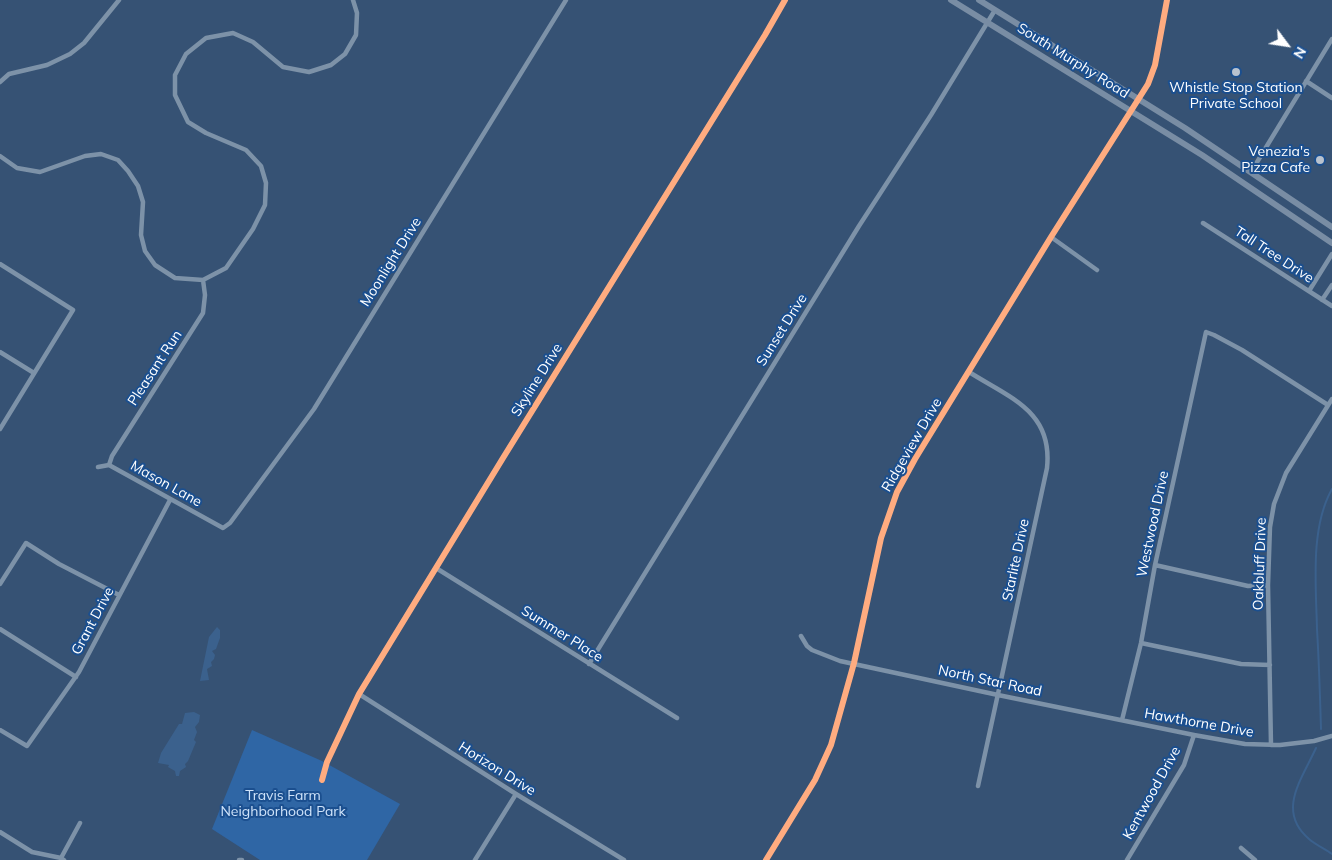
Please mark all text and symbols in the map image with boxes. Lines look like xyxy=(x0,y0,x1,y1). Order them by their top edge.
street label: South Murphy Road xyxy=(1014,20,1132,102)
north arrow xyxy=(1262,20,1312,70)
text: N xyxy=(1289,44,1310,62)
marker: Whistle Stop Station Private School xyxy=(1230,66,1242,78)
place label: Whistle Stop Station Private School xyxy=(1169,80,1303,112)
place label: Venezia's Pizza Cafe xyxy=(1241,144,1310,176)
marker: Venezia's Pizza Cafe xyxy=(1314,154,1326,166)
street label: Moonlight Drive xyxy=(357,214,425,310)
street label: Tall Tree Drive xyxy=(1231,223,1317,287)
street label: Sunset Drive xyxy=(753,291,811,369)
street label: Pleasant Run xyxy=(124,327,186,409)
street label: Skyline Drive xyxy=(508,340,566,420)
street label: Ridgeview Drive xyxy=(878,395,946,495)
street label: Mason Lane xyxy=(127,457,205,511)
street label: Westwood Drive xyxy=(1134,469,1172,579)
street label: Starlite Drive xyxy=(999,517,1033,603)
street label: Oakbluff Drive xyxy=(1250,517,1270,611)
street label: Grant Drive xyxy=(68,584,118,658)
street label: Summer Place xyxy=(518,602,606,666)
street label: North Star Road xyxy=(937,662,1043,700)
street label: Hawthorne Drive xyxy=(1143,705,1255,741)
street label: Horizon Drive xyxy=(455,739,539,799)
street label: Kentwood Drive xyxy=(1120,744,1184,842)
park label: Travis Farm Neighborhood Park xyxy=(220,788,346,820)

